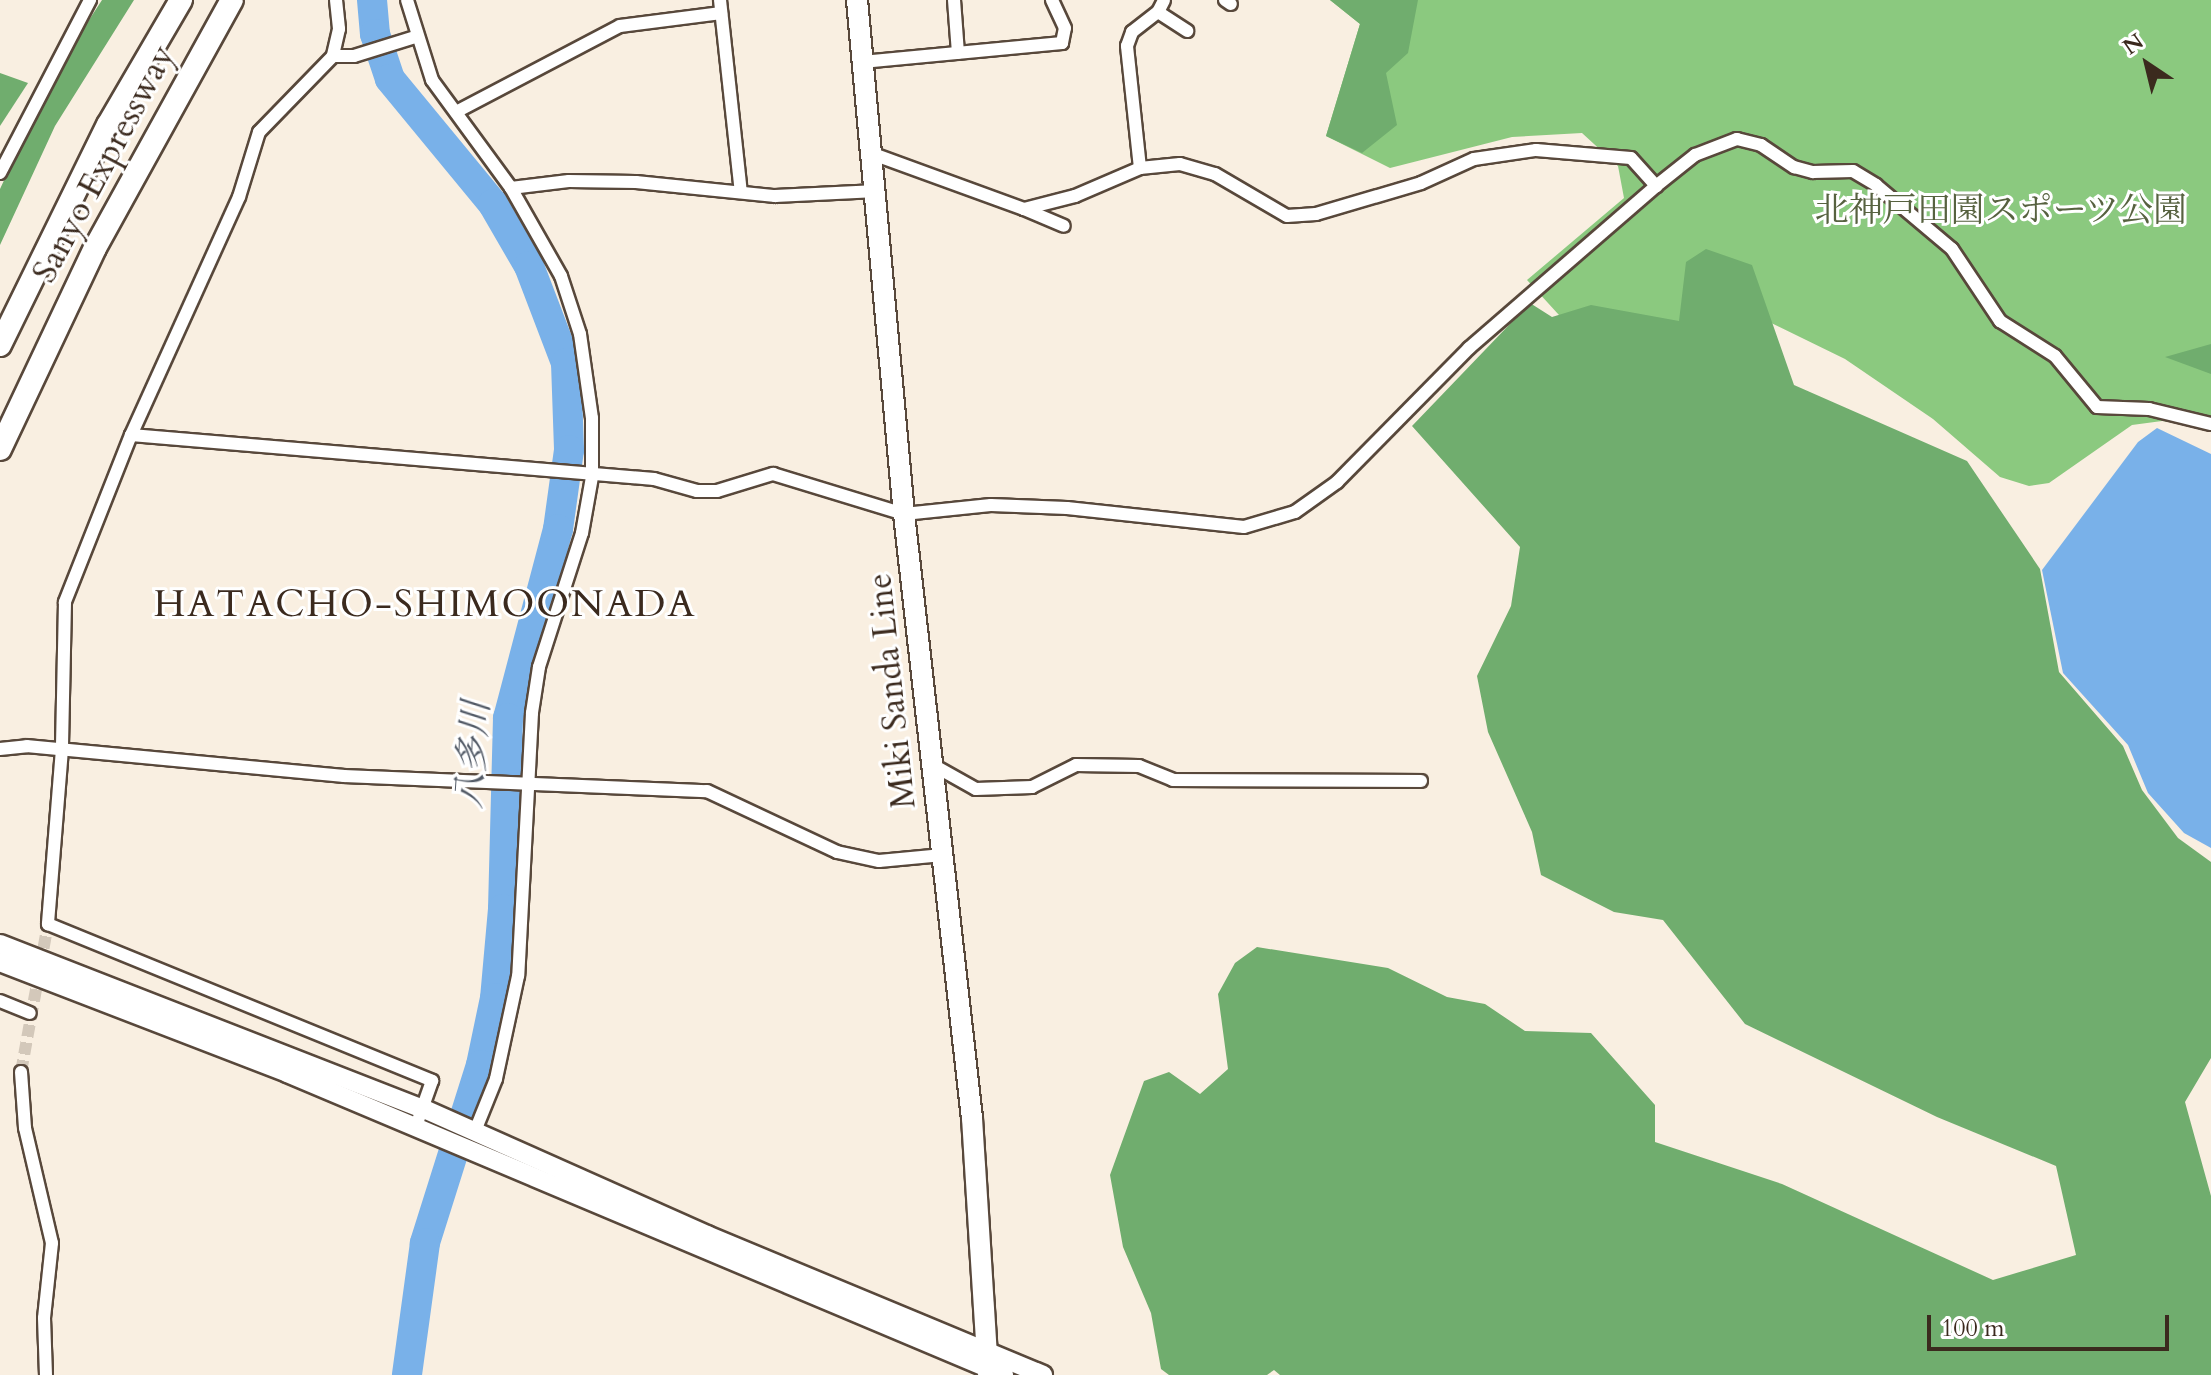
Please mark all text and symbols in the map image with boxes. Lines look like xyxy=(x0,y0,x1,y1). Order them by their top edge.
north arrow xyxy=(2107,24,2187,104)
text: N xyxy=(2117,27,2150,62)
street label: Sanyo Expressway xyxy=(24,38,184,290)
park label: 北神戸田園スポーツ公園 xyxy=(1814,191,2188,231)
street label: Miki Sanda Line xyxy=(859,571,925,811)
district label: HATACHO-SHIMOONADA xyxy=(154,582,696,628)
water label: 八多川 xyxy=(448,700,498,810)
scale bar xyxy=(1931,1299,2173,1349)
text: 100 m xyxy=(1941,1312,2005,1345)

